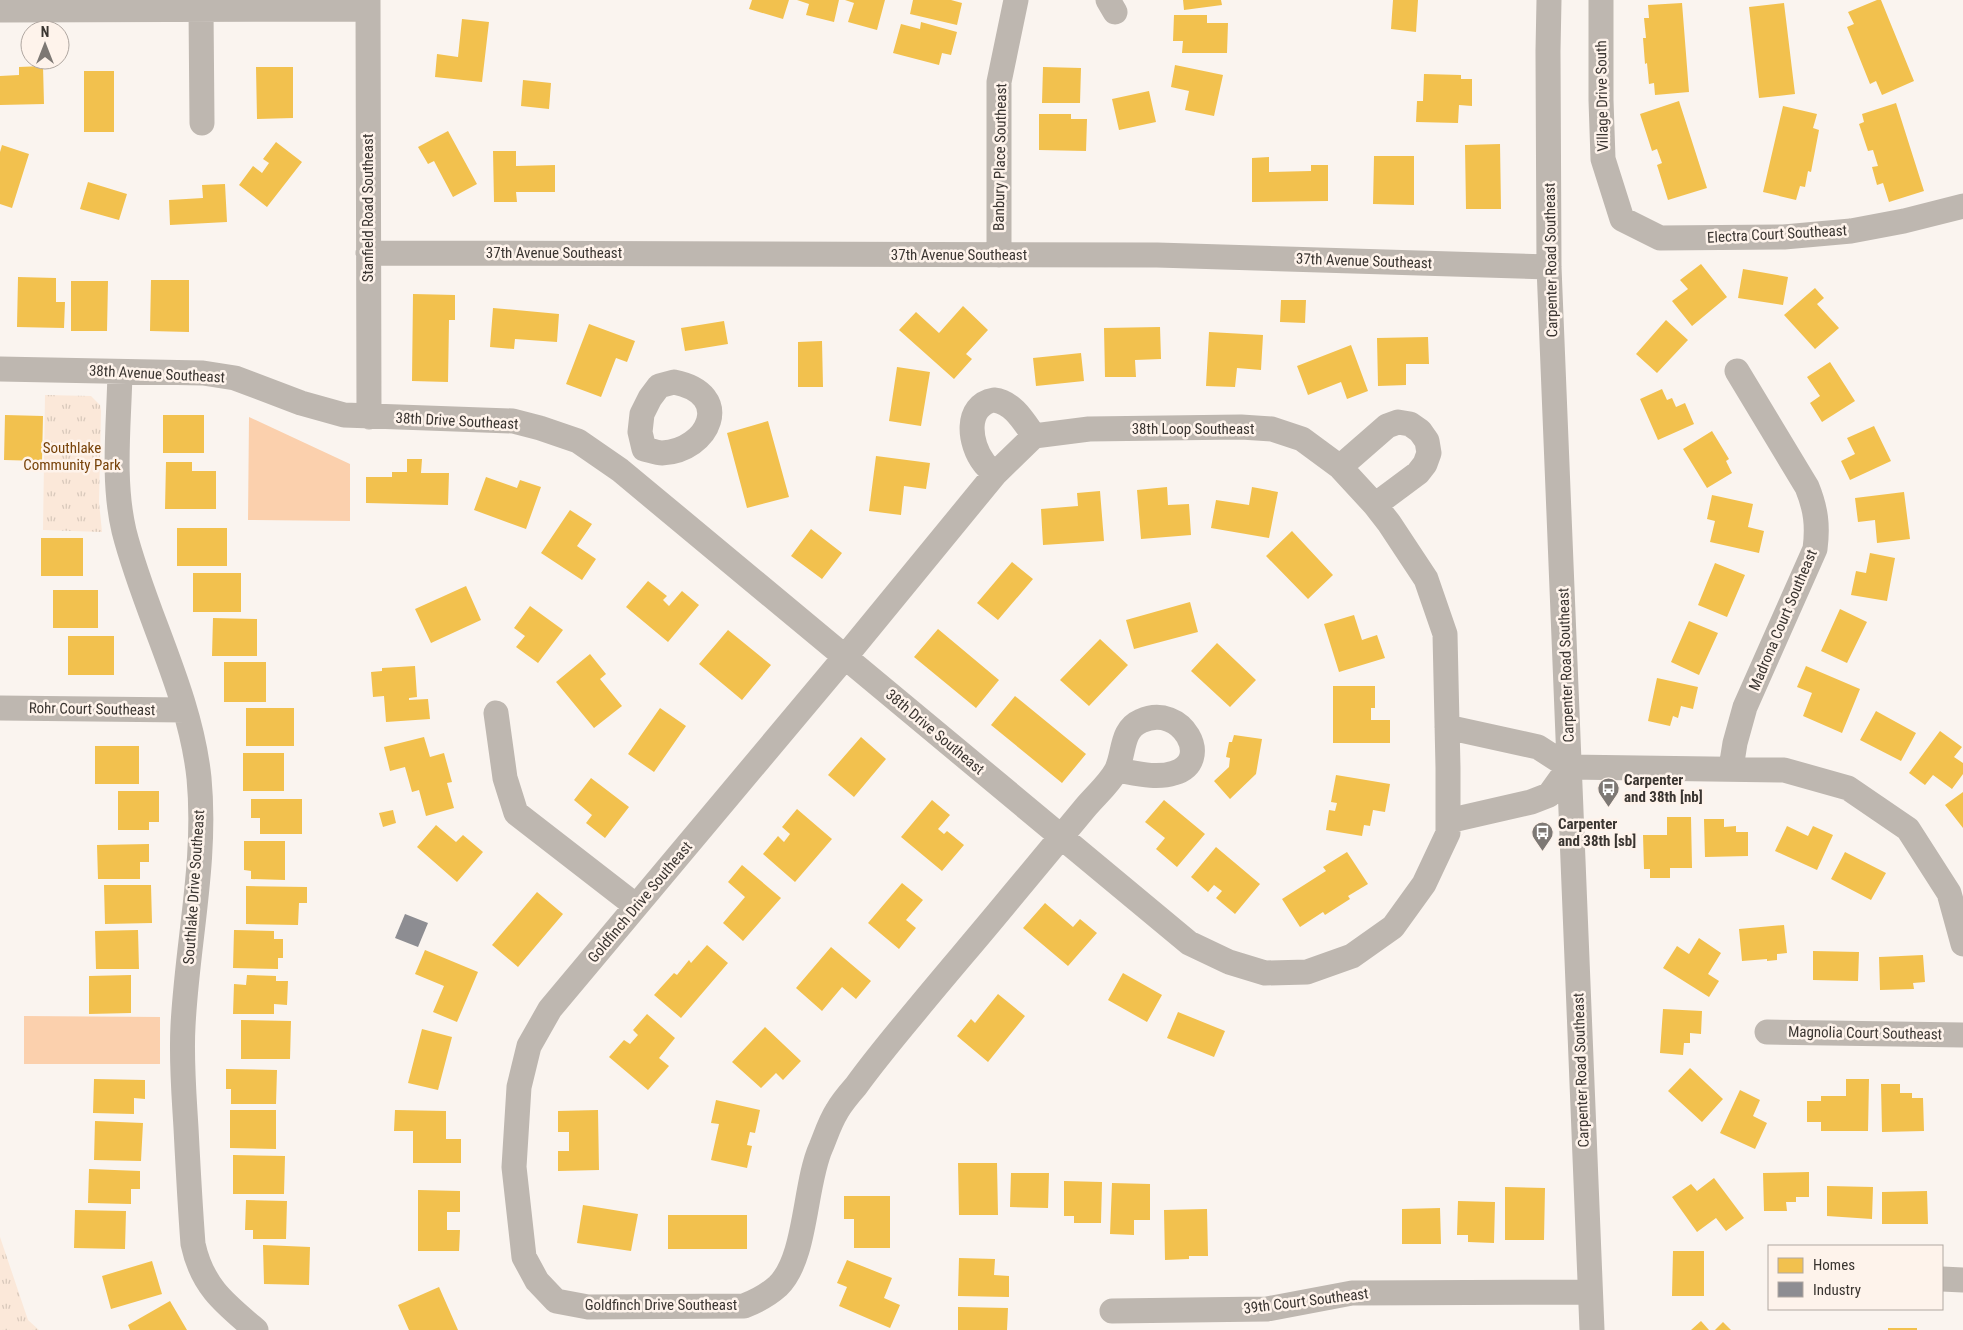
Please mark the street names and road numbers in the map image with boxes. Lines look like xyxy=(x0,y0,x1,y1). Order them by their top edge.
street label: Village Drive South xyxy=(1592,40,1612,152)
street label: Banbury Place Southeast xyxy=(990,83,1010,231)
street label: Stanfield Road Southeast xyxy=(359,134,377,282)
street label: Carpenter Road Southeast xyxy=(1541,182,1561,338)
street label: Electra Court Southeast xyxy=(1707,221,1847,247)
street label: 37th Avenue Southeast xyxy=(486,244,622,262)
street label: 37th Avenue Southeast xyxy=(891,246,1027,264)
street label: 37th Avenue Southeast xyxy=(1296,250,1432,272)
street label: 38th Avenue Southeast xyxy=(88,361,226,387)
street label: 38th Drive Southeast xyxy=(395,409,519,433)
street label: 38th Loop Southeast xyxy=(1132,420,1254,438)
street label: Madrona Court Southeast xyxy=(1745,547,1821,693)
street label: Carpenter Road Southeast xyxy=(1554,587,1578,743)
street label: 38th Drive Southeast xyxy=(882,686,988,778)
street label: Rohr Court Southeast xyxy=(29,699,155,719)
street label: Southlake Drive Southeast xyxy=(180,809,208,965)
street label: Goldfinch Drive Southeast xyxy=(584,838,696,966)
street label: Carpenter Road Southeast xyxy=(1569,992,1593,1148)
street label: Magnolia Court Southeast xyxy=(1788,1023,1942,1043)
street label: 39th Court Southeast xyxy=(1242,1284,1370,1318)
street label: Goldfinch Drive Southeast xyxy=(585,1296,737,1314)

